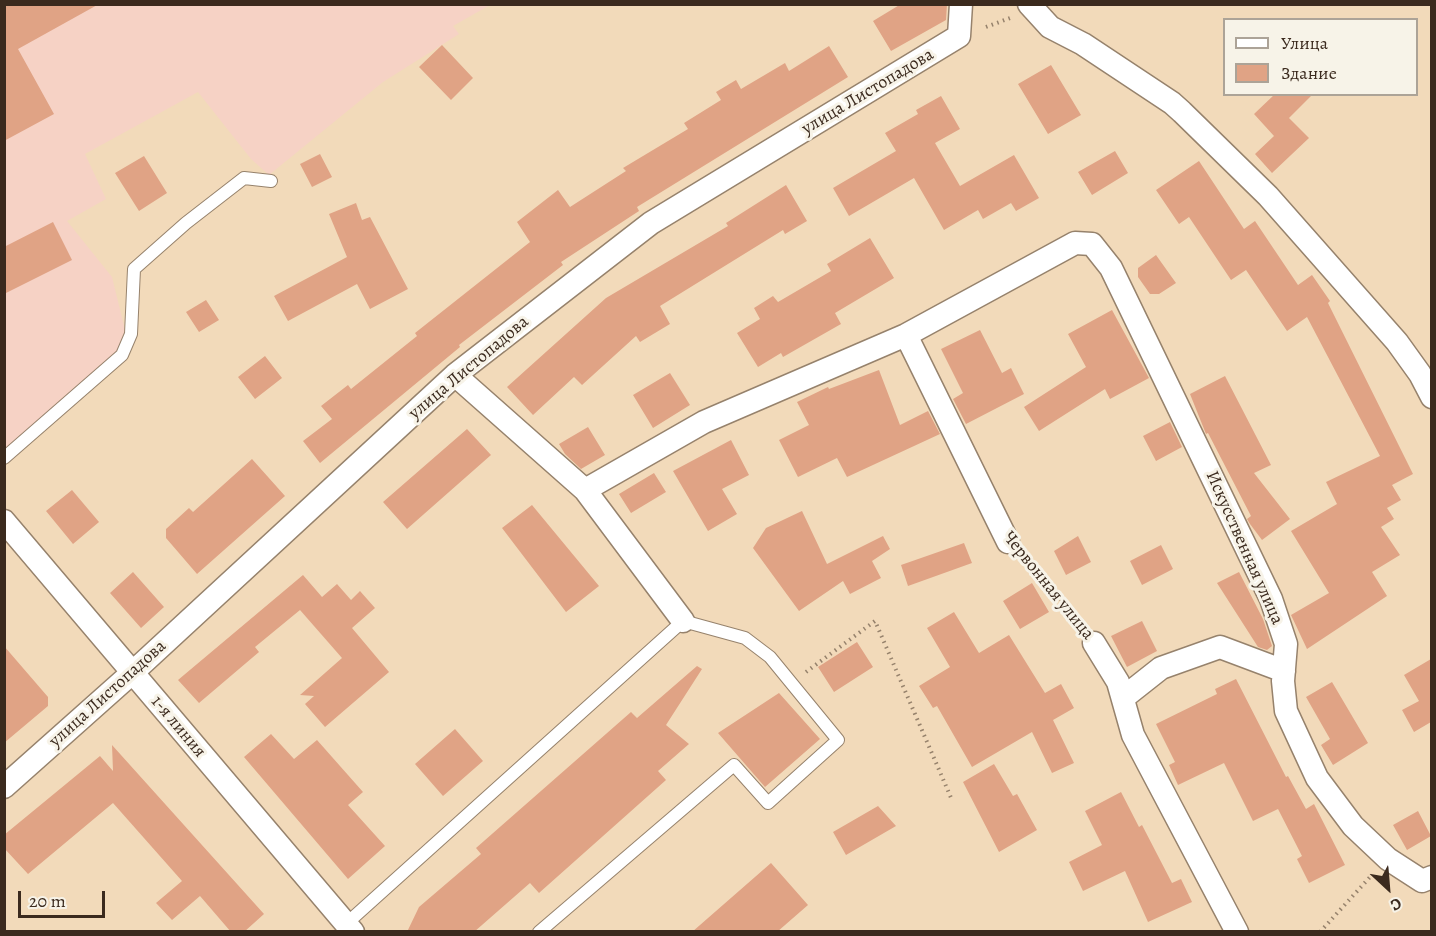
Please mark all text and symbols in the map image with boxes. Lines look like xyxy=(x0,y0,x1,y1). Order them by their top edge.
legend xyxy=(1223,18,1418,96)
text: Улица xyxy=(1281,31,1328,55)
street label: улица Листопадова xyxy=(798,44,938,140)
text: Здание xyxy=(1281,61,1337,85)
street label: улица Листопадова xyxy=(405,312,533,424)
street label: Искусственная улица xyxy=(1200,468,1288,628)
street label: Червонная улица xyxy=(998,527,1098,645)
street label: улица Листопадова xyxy=(45,636,171,752)
street label: 1-я линия xyxy=(146,692,210,762)
north arrow xyxy=(1358,858,1418,918)
scale bar xyxy=(21,879,108,917)
text: 20 m xyxy=(29,889,66,913)
text: С xyxy=(1387,892,1405,916)

